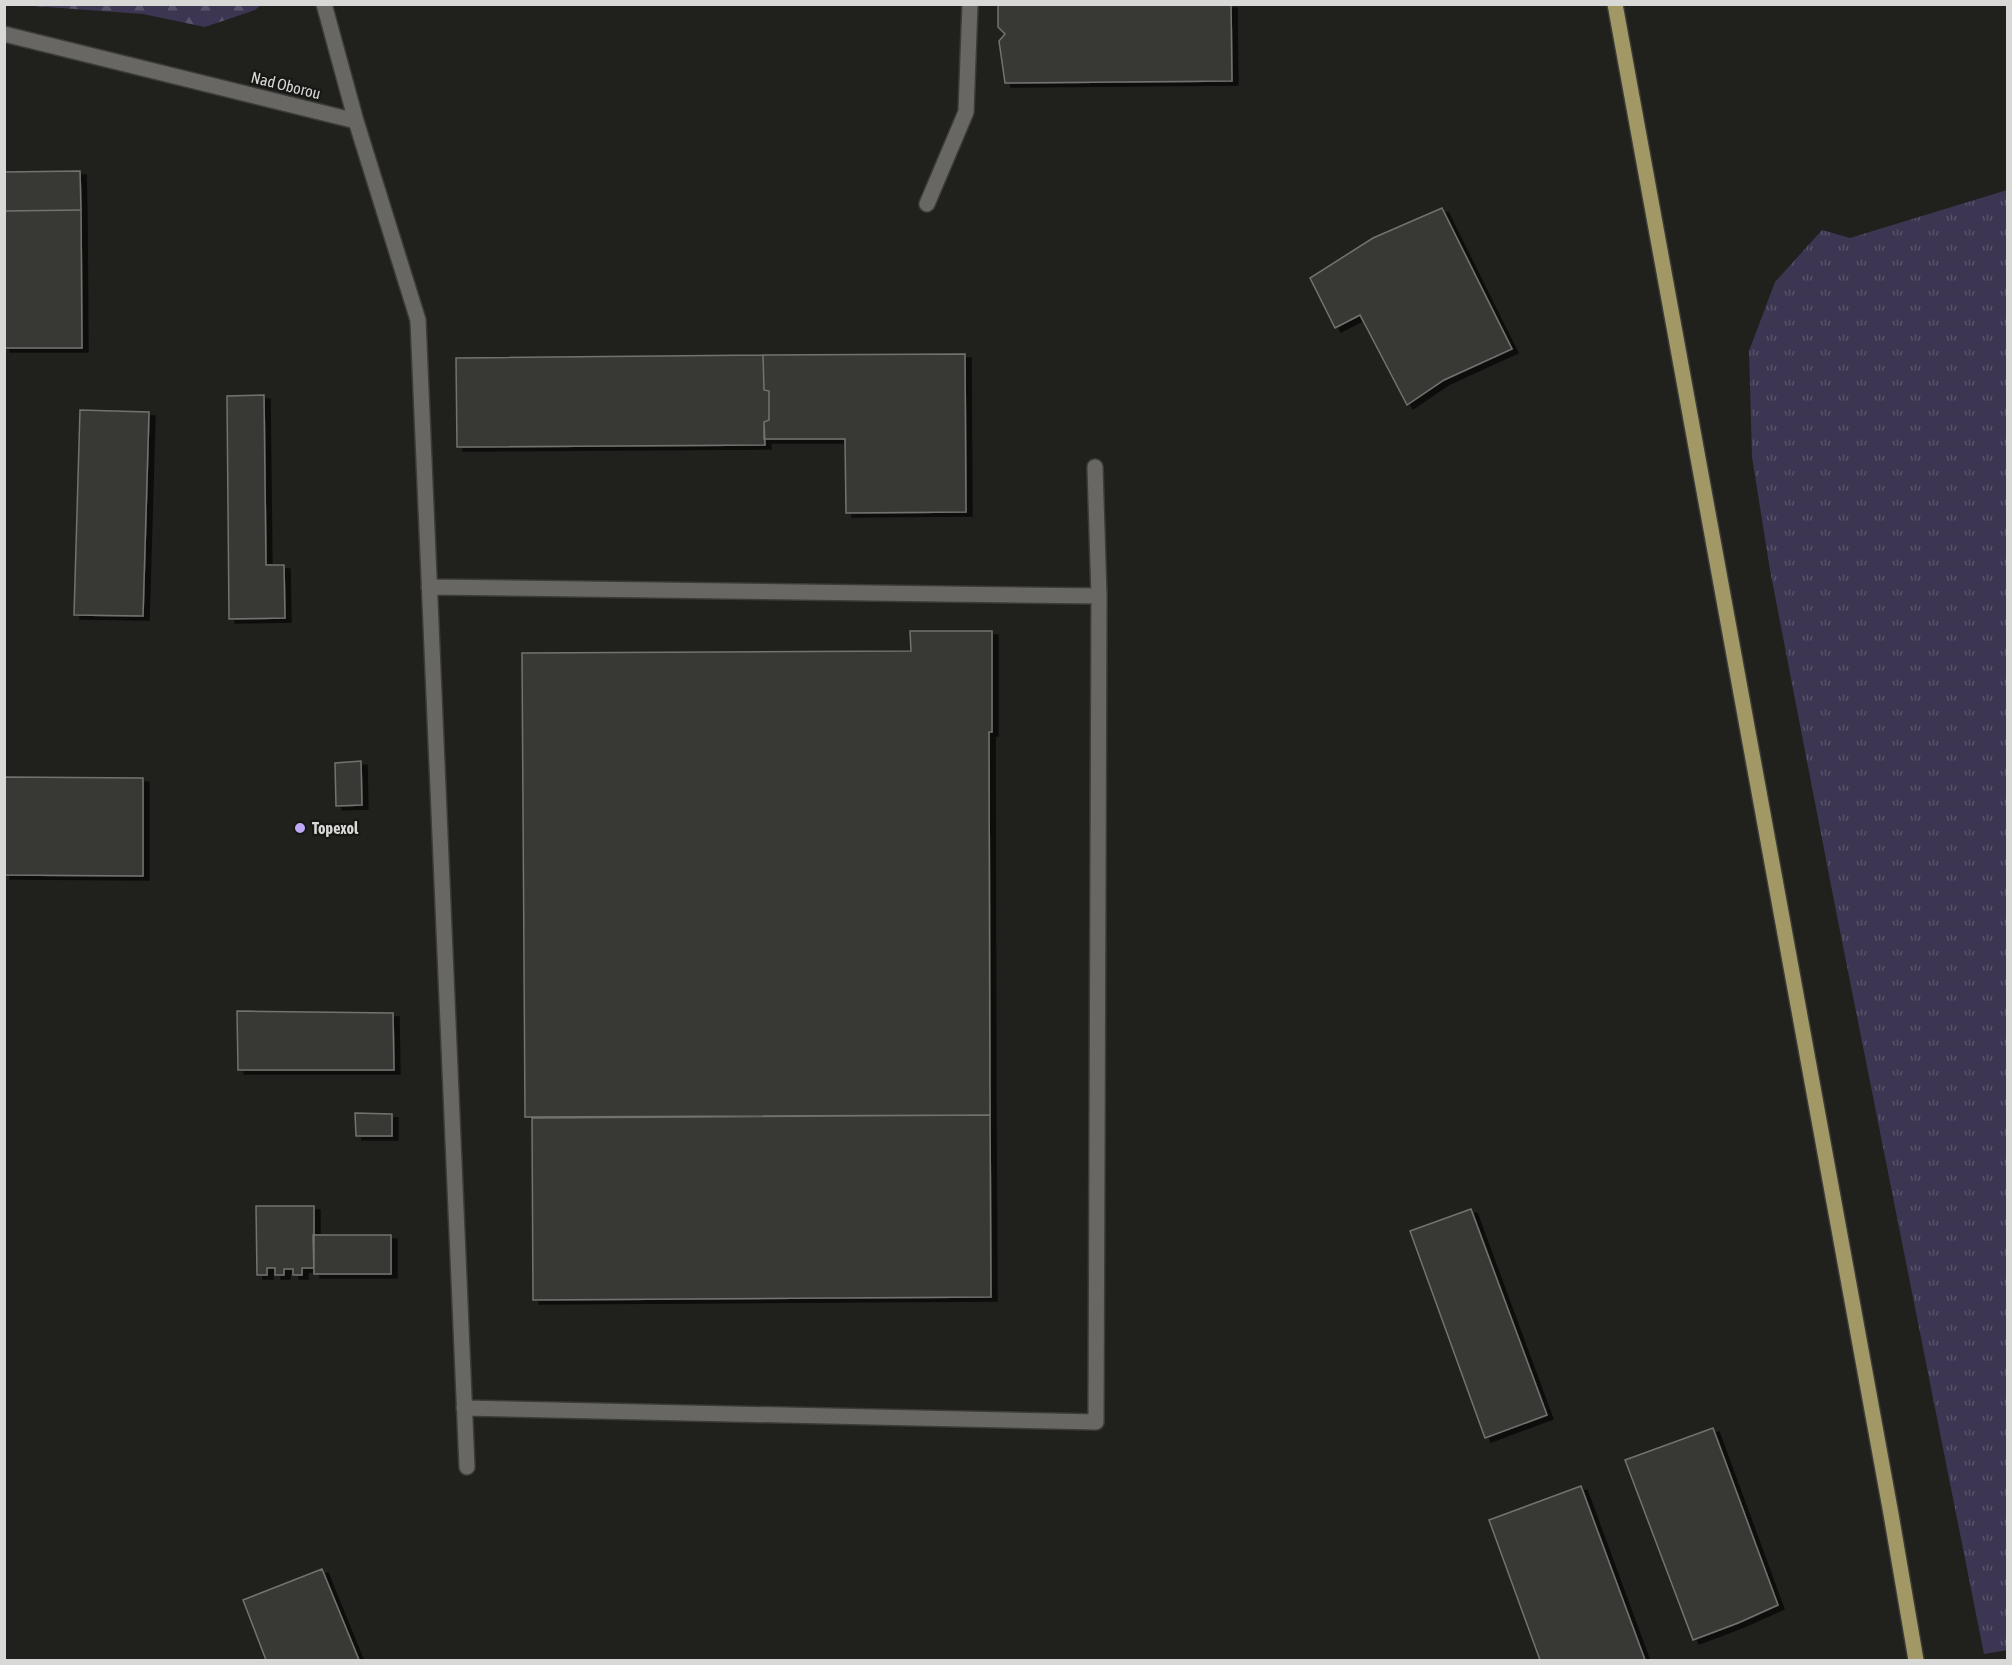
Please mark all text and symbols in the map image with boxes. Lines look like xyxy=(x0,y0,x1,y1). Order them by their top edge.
street label: Nad Oborou xyxy=(249,68,323,102)
place label: Topexol xyxy=(312,819,359,837)
marker: Topexol xyxy=(293,821,307,835)

